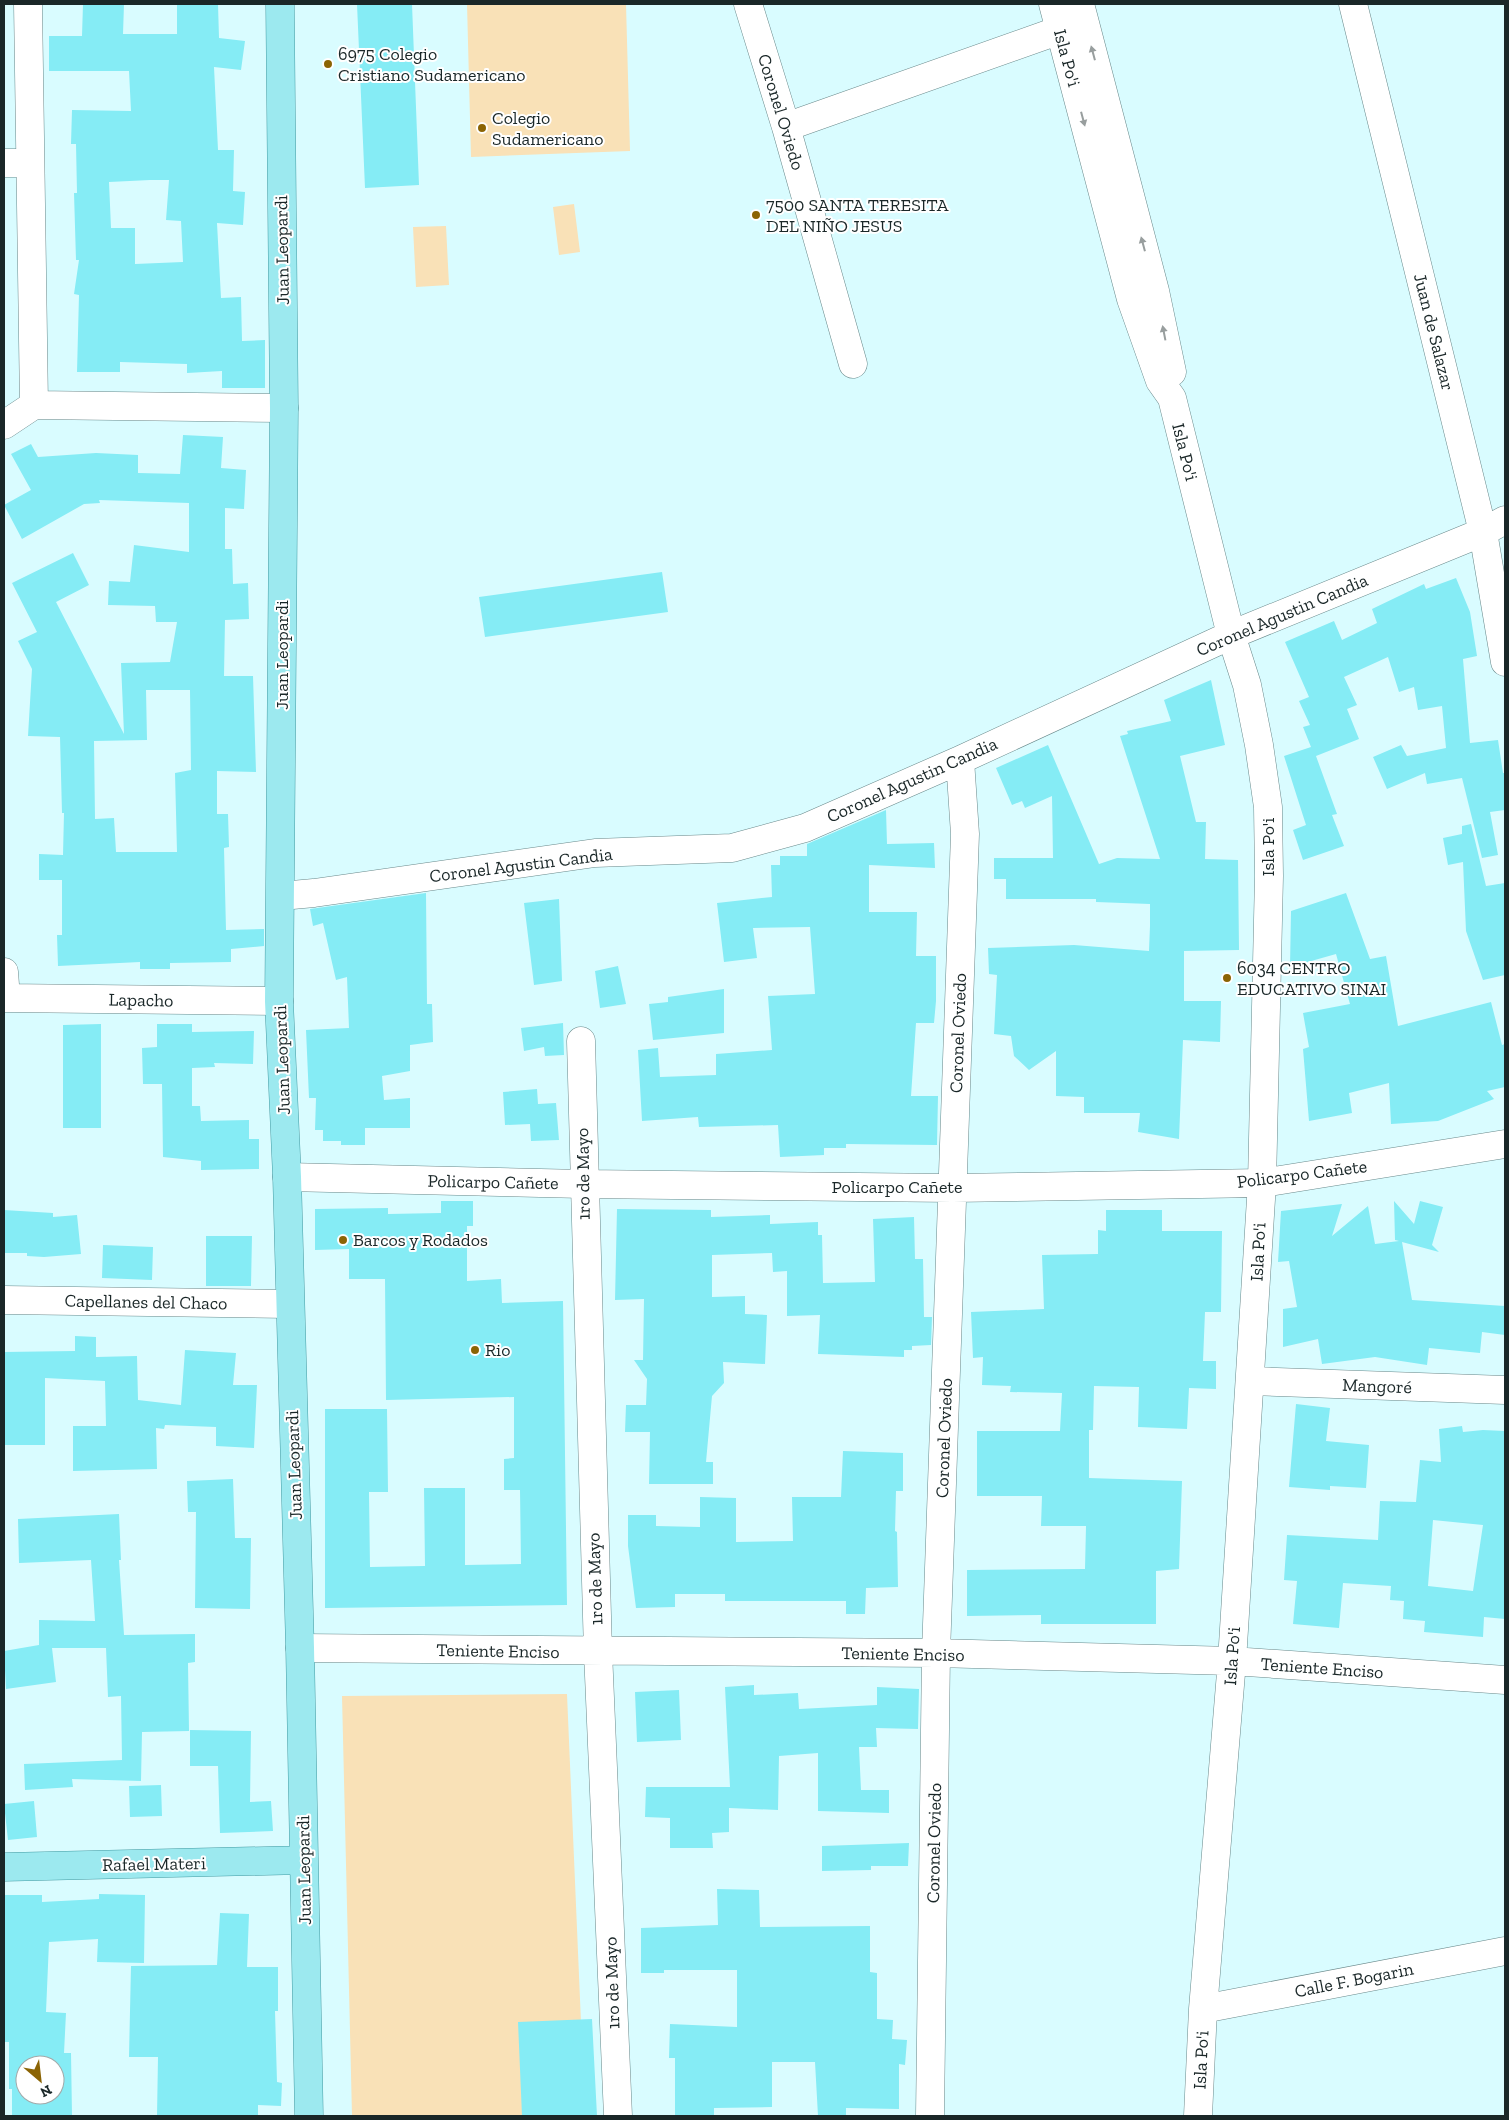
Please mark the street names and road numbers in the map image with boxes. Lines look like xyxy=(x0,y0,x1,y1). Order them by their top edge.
street label: Isla Po'i xyxy=(1049,27,1085,89)
street label: Coronel Oviedo xyxy=(753,51,809,173)
street label: Juan Leopardi xyxy=(270,195,294,305)
street label: Juan de Salazar xyxy=(1409,271,1459,393)
street label: Isla Po'i xyxy=(1167,421,1203,483)
street label: Coronel Agustin Candia xyxy=(1193,569,1371,661)
street label: Juan Leopardi xyxy=(271,600,293,710)
street label: Coronel Agustin Candia xyxy=(823,732,1001,828)
street label: Isla Po'i xyxy=(1257,818,1279,876)
street label: Coronel Agustin Candia xyxy=(428,843,614,887)
street label: Coronel Oviedo xyxy=(945,973,971,1093)
street label: Lapacho xyxy=(108,988,174,1012)
street label: Juan Leopardi xyxy=(269,1005,295,1115)
street label: 1ro de Mayo xyxy=(571,1128,595,1220)
street label: Policarpo Cañete xyxy=(1236,1155,1368,1193)
street label: Policarpo Cañete xyxy=(427,1170,559,1194)
street label: Policarpo Cañete xyxy=(831,1176,963,1198)
street label: Isla Po'i xyxy=(1245,1222,1271,1282)
street label: Capellanes del Chaco xyxy=(64,1290,228,1314)
street label: Mangoré xyxy=(1342,1374,1412,1398)
street label: Coronel Oviedo xyxy=(931,1378,957,1498)
street label: Juan Leopardi xyxy=(281,1410,307,1520)
street label: 1ro de Mayo xyxy=(582,1532,608,1626)
street label: Isla Po'i xyxy=(1219,1626,1245,1686)
street label: Teniente Enciso xyxy=(436,1639,560,1663)
street label: Teniente Enciso xyxy=(841,1642,965,1666)
street label: Teniente Enciso xyxy=(1260,1653,1384,1683)
street label: Coronel Oviedo xyxy=(922,1783,946,1903)
street label: Juan Leopardi xyxy=(292,1815,316,1925)
street label: Rafael Materi xyxy=(102,1852,206,1876)
street label: 1ro de Mayo xyxy=(599,1936,625,2030)
street label: Calle F. Bogarin xyxy=(1293,1958,1416,2002)
street label: Isla Po'i xyxy=(1188,2030,1214,2090)

